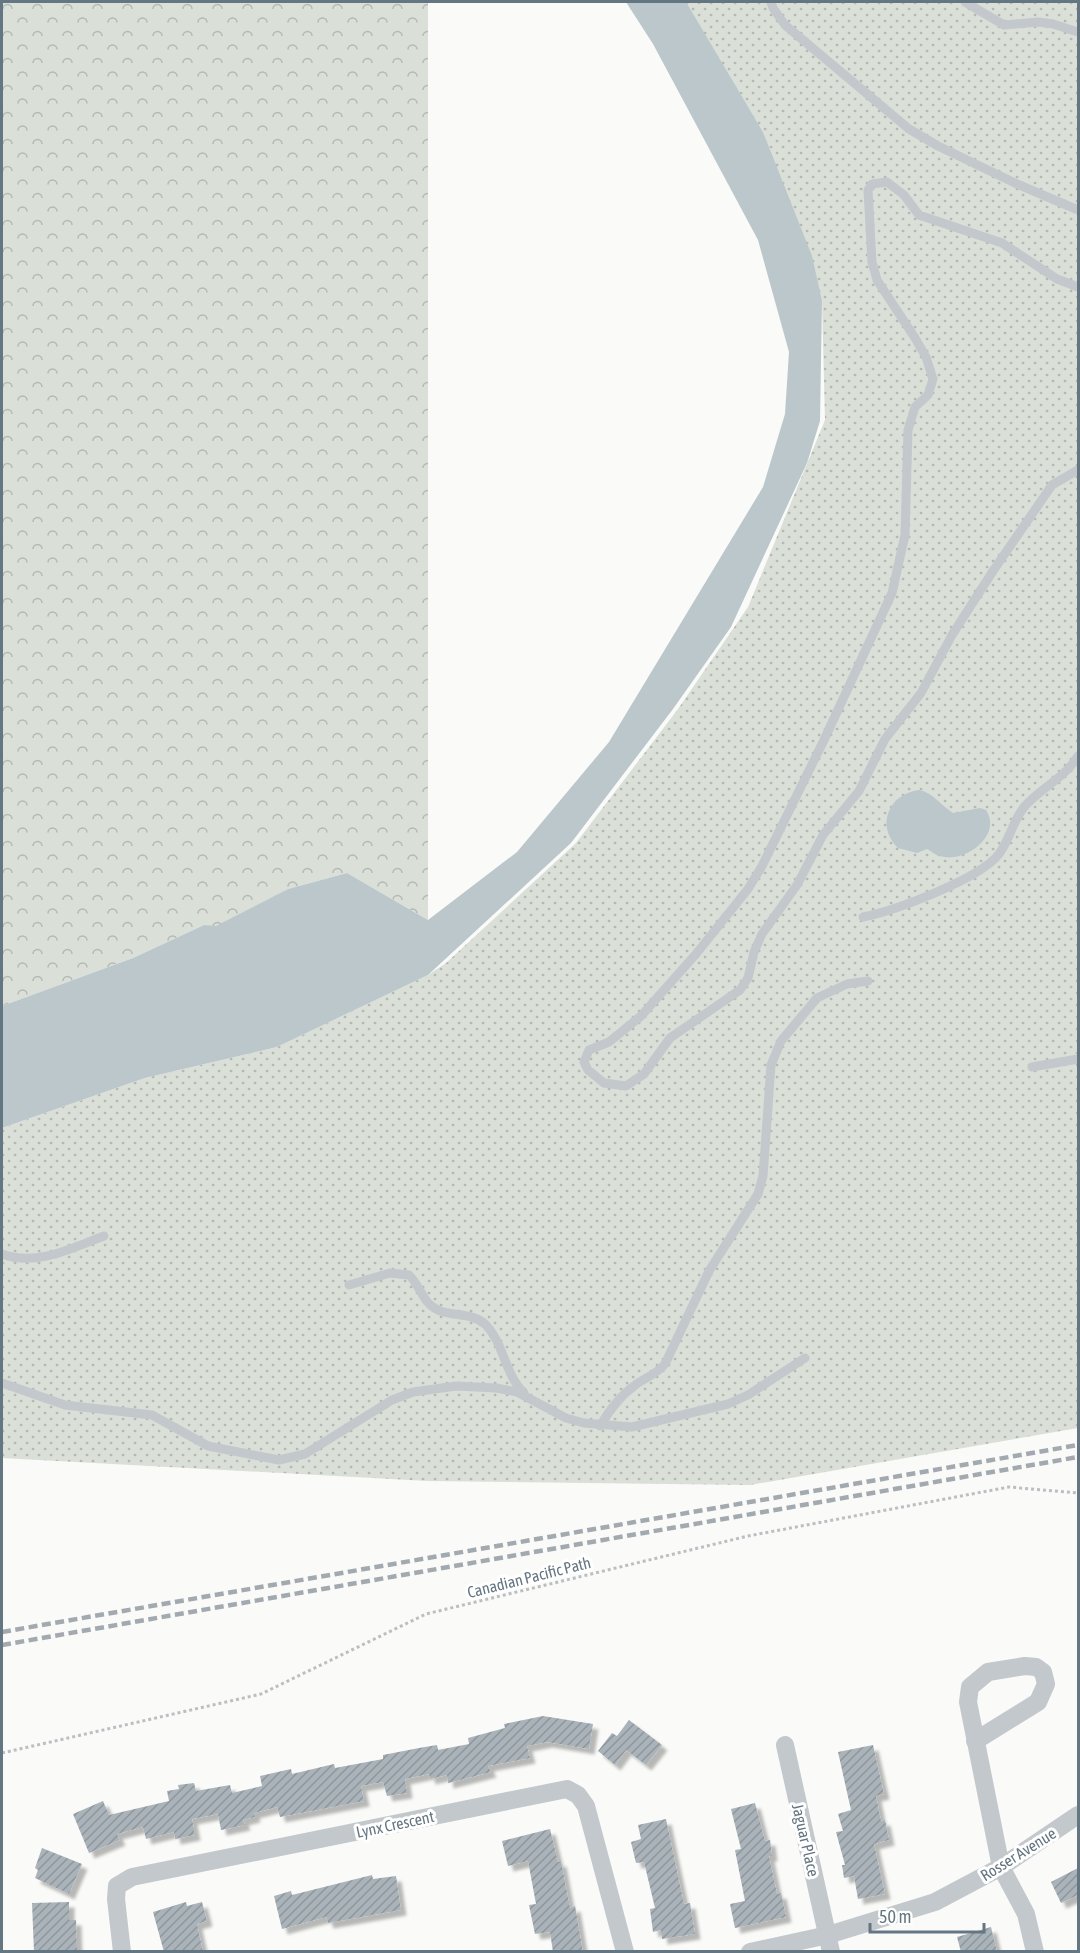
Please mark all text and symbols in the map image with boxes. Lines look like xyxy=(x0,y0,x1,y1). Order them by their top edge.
street label: Canadian Pacific Path xyxy=(465,1553,593,1601)
street label: Jaguar Place xyxy=(788,1802,823,1878)
street label: Lynx Crescent xyxy=(354,1807,436,1842)
street label: Rosser Avenue xyxy=(977,1824,1059,1884)
scale bar xyxy=(870,1896,984,1934)
text: 50 m xyxy=(879,1906,911,1927)

